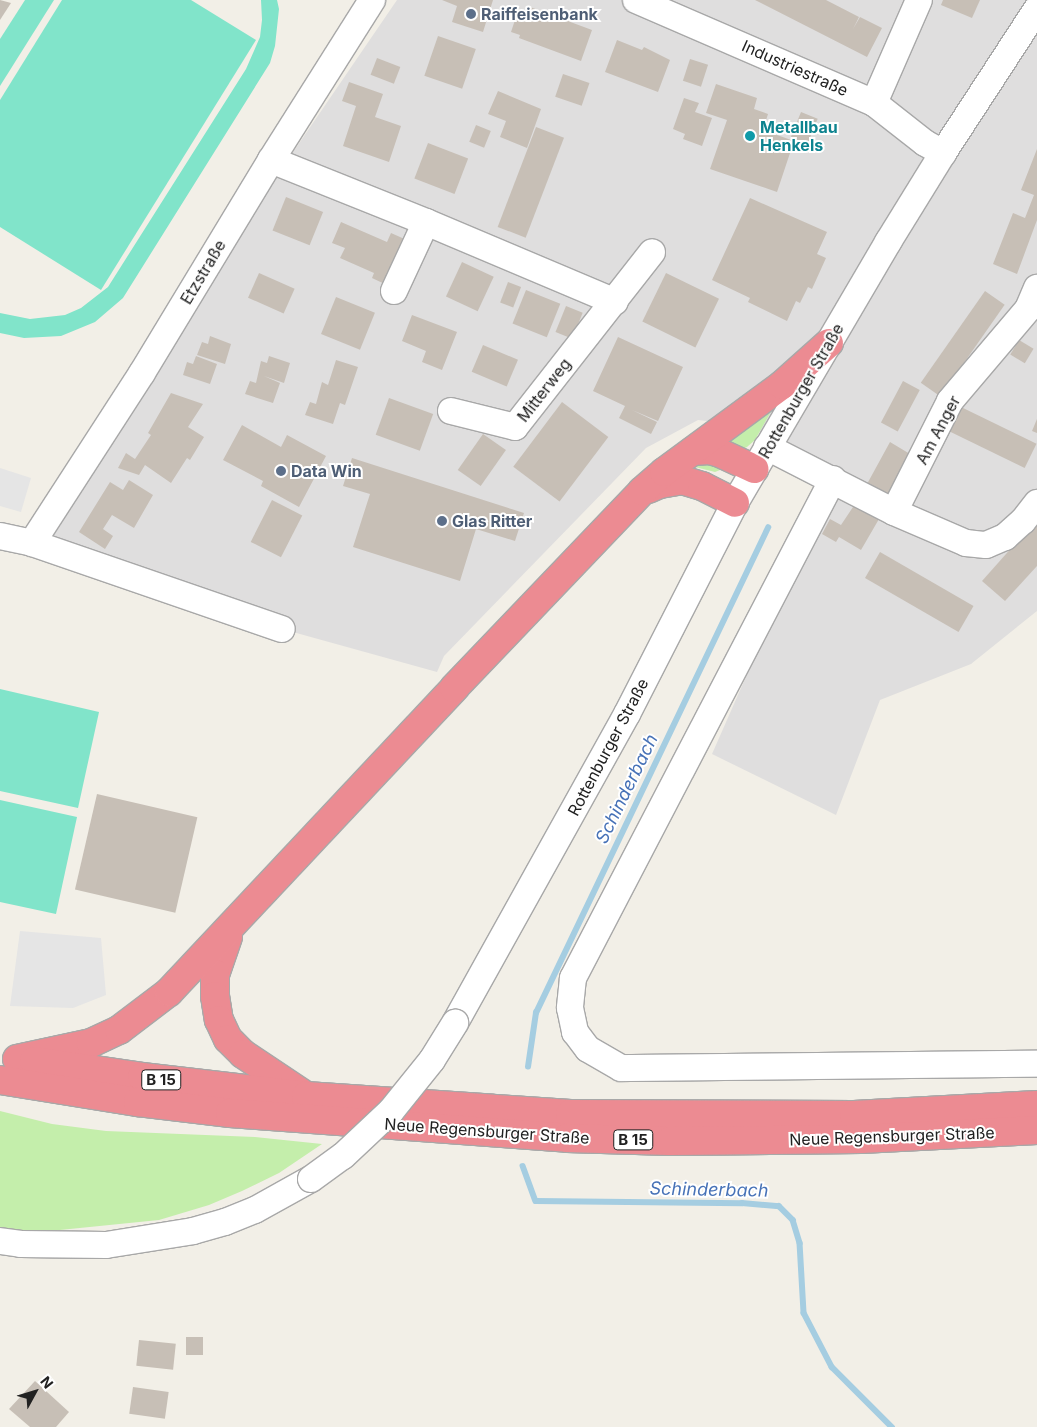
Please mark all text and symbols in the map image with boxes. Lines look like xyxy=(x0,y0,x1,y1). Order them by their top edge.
place label: Raiffeisenbank xyxy=(481,4,598,24)
marker: Raiffeisenbank xyxy=(465,8,477,20)
street label: Industriestraße xyxy=(739,36,851,100)
place label: Metallbau Henkels xyxy=(760,117,838,155)
marker: Metallbau Henkels xyxy=(744,130,756,142)
street label: Etzstraße xyxy=(176,236,230,308)
street label: Rottenburger Straße xyxy=(755,320,847,462)
street label: Mitterweg xyxy=(513,354,575,426)
street label: Am Anger xyxy=(912,392,964,468)
place label: Data Win xyxy=(291,461,362,481)
marker: Data Win xyxy=(275,465,287,477)
place label: Glas Ritter xyxy=(452,511,532,531)
marker: Glas Ritter xyxy=(436,515,448,527)
street label: Rottenburger Straße xyxy=(564,675,652,819)
water label: Schinderbach xyxy=(591,731,663,847)
road number: B 15 xyxy=(141,1068,181,1092)
street label: Neue Regensburger Straße xyxy=(384,1114,590,1148)
street label: Neue Regensburger Straße xyxy=(789,1123,995,1149)
road number: B 15 xyxy=(613,1128,653,1152)
water label: Schinderbach xyxy=(649,1178,769,1202)
north arrow xyxy=(10,1367,60,1417)
text: N xyxy=(37,1373,57,1392)

